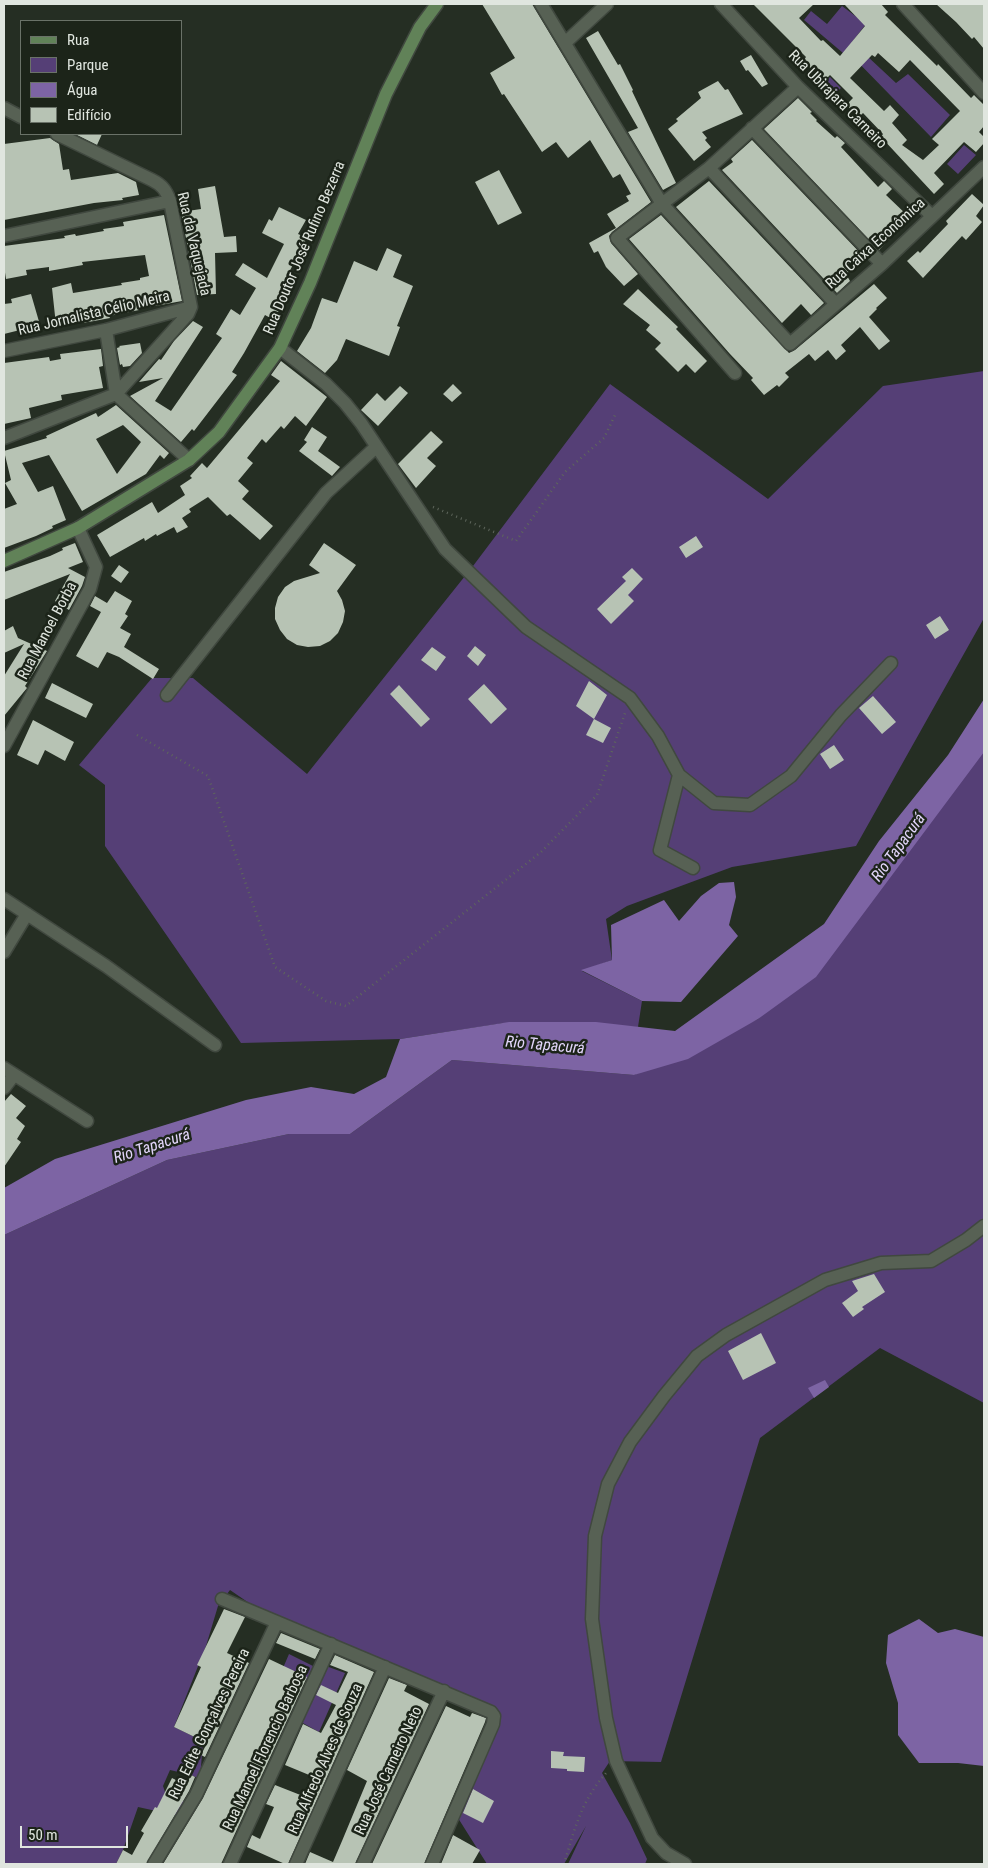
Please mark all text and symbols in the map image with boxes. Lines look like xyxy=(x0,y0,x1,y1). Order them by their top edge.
legend xyxy=(20,20,182,135)
text: Rua xyxy=(67,31,89,49)
street label: Rua Ubirajara Carneiro xyxy=(784,47,890,153)
text: Parque xyxy=(67,56,109,74)
text: Água xyxy=(67,81,97,99)
text: Edifício xyxy=(67,106,111,124)
street label: Rua Doutor José Rufino Bezerra xyxy=(260,159,350,337)
street label: Rua da Vaquejada xyxy=(172,190,214,298)
street label: Rua Caixa Econômica xyxy=(823,195,929,293)
street label: Rua Jornalista Célio Meira xyxy=(16,288,172,340)
street label: Rua Manoel Borba xyxy=(15,579,81,683)
water label: Rio Tapacurá xyxy=(868,810,930,886)
water label: Rio Tapacurá xyxy=(505,1033,585,1059)
water label: Rio Tapacurá xyxy=(111,1126,193,1168)
street label: Rua Edite Gonçalves Pereira xyxy=(166,1646,254,1802)
street label: Rua Manoel Florencio Barbosa xyxy=(220,1663,312,1833)
street label: Rua Alfredo Alves de Souza xyxy=(285,1681,367,1837)
street label: Rua José Carneiro Neto xyxy=(351,1704,427,1838)
scale bar xyxy=(22,1816,130,1848)
text: 50 m xyxy=(28,1826,58,1844)

